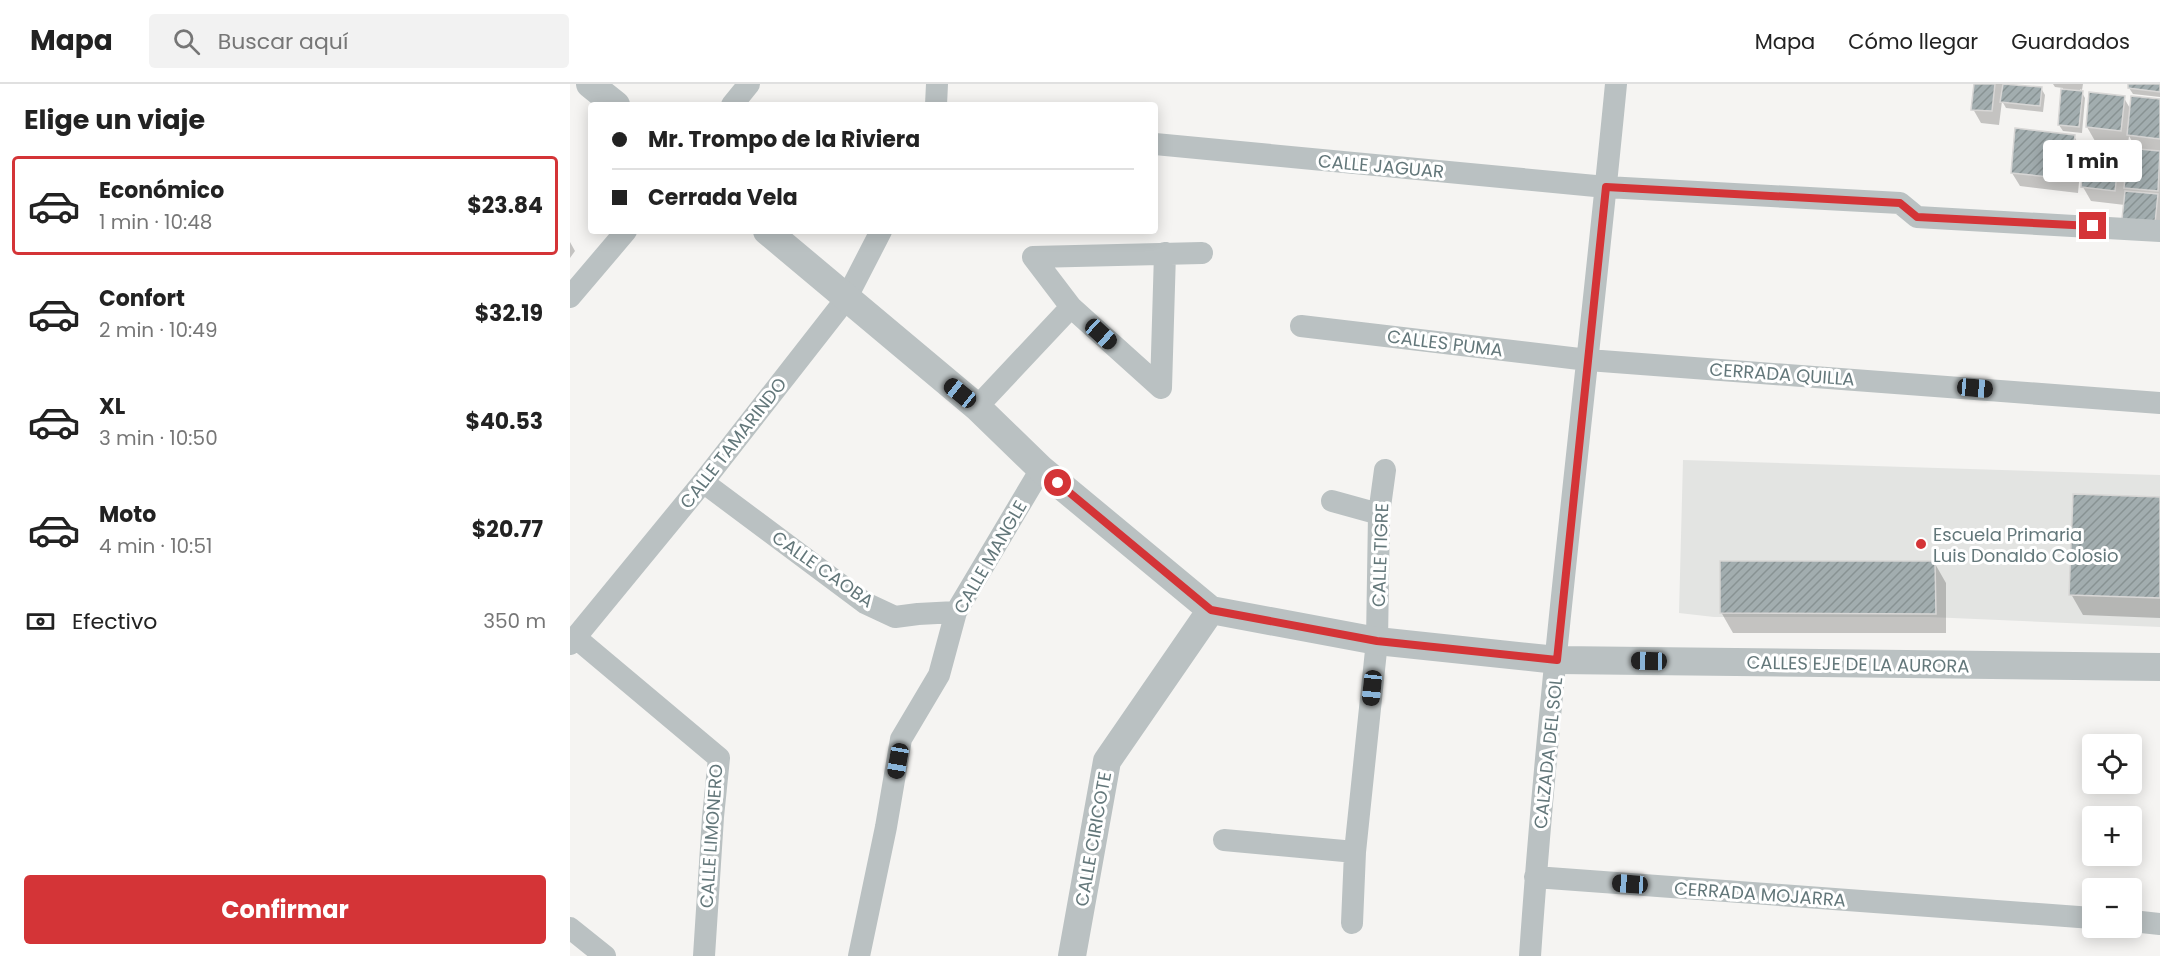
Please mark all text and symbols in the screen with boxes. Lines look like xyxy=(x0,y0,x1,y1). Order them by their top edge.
search box xyxy=(149,14,569,68)
text: Mapa xyxy=(30,21,113,60)
icon: search xyxy=(170,25,203,58)
text: Buscar aquí xyxy=(218,26,348,57)
text: Mapa xyxy=(1755,27,1815,56)
text: Cómo llegar xyxy=(1848,27,1978,56)
text: Guardados xyxy=(2011,27,2130,56)
text: Elige un viaje xyxy=(24,101,205,138)
text: Mr. Trompo de la Riviera xyxy=(648,124,920,155)
callout: 1 min xyxy=(2044,139,2143,181)
text: 1 min xyxy=(2066,147,2119,175)
street label: CALLE JAGUAR xyxy=(1317,148,1445,184)
text: Económico xyxy=(99,175,224,206)
icon: car xyxy=(27,179,81,233)
text: Cerrada Vela xyxy=(648,182,798,213)
text: $23.84 xyxy=(467,190,543,221)
text: 1 min · 10:48 xyxy=(99,208,212,236)
route end xyxy=(2079,212,2106,239)
text: Confort xyxy=(99,283,185,314)
icon: car xyxy=(27,287,81,341)
text: $32.19 xyxy=(475,298,543,329)
car xyxy=(1082,315,1120,353)
text: 2 min · 10:49 xyxy=(99,316,217,344)
street label: CALLES PUMA xyxy=(1386,324,1504,362)
street label: CERRADA QUILLA xyxy=(1709,356,1855,392)
street label: CALLE TAMARINDO xyxy=(674,372,792,514)
car xyxy=(940,375,980,411)
car xyxy=(1956,377,1994,399)
text: XL xyxy=(99,391,125,422)
icon: car xyxy=(27,395,81,449)
text: $40.53 xyxy=(465,406,543,437)
text: 3 min · 10:50 xyxy=(99,424,218,452)
route start xyxy=(1044,469,1071,496)
street label: CALLE MANGLE xyxy=(947,496,1033,618)
text: Moto xyxy=(99,499,156,530)
icon: car xyxy=(27,503,81,557)
street label: CALLE TIGRE xyxy=(1366,503,1394,607)
text: $20.77 xyxy=(472,514,543,545)
place label: Escuela Primaria Luis Donaldo Colosio xyxy=(1933,522,2119,568)
street label: CALLE CAOBA xyxy=(767,525,879,613)
text: 4 min · 10:51 xyxy=(99,532,212,560)
marker: Escuela Primaria Luis Donaldo Colosio xyxy=(1914,537,1928,551)
icon: cash xyxy=(24,605,57,638)
text: Efectivo xyxy=(72,606,157,637)
text: 350 m xyxy=(483,607,546,635)
street label: CALLES EJE DE LA AURORA xyxy=(1746,650,1970,678)
car xyxy=(1631,652,1667,670)
car xyxy=(1361,669,1383,707)
street label: CALZADA DEL SOL xyxy=(1528,676,1568,830)
map controls xyxy=(2082,734,2142,938)
button: locate xyxy=(2082,734,2142,794)
car xyxy=(886,742,910,780)
street label: CALLE LIMONERO xyxy=(693,763,729,909)
street label: CALLE CIRICOTE xyxy=(1069,770,1117,908)
button: + xyxy=(2082,806,2142,866)
car xyxy=(1611,874,1649,894)
button: Confirmar xyxy=(24,875,546,944)
street label: CERRADA MOJARRA xyxy=(1673,876,1847,912)
button: − xyxy=(2082,878,2142,938)

